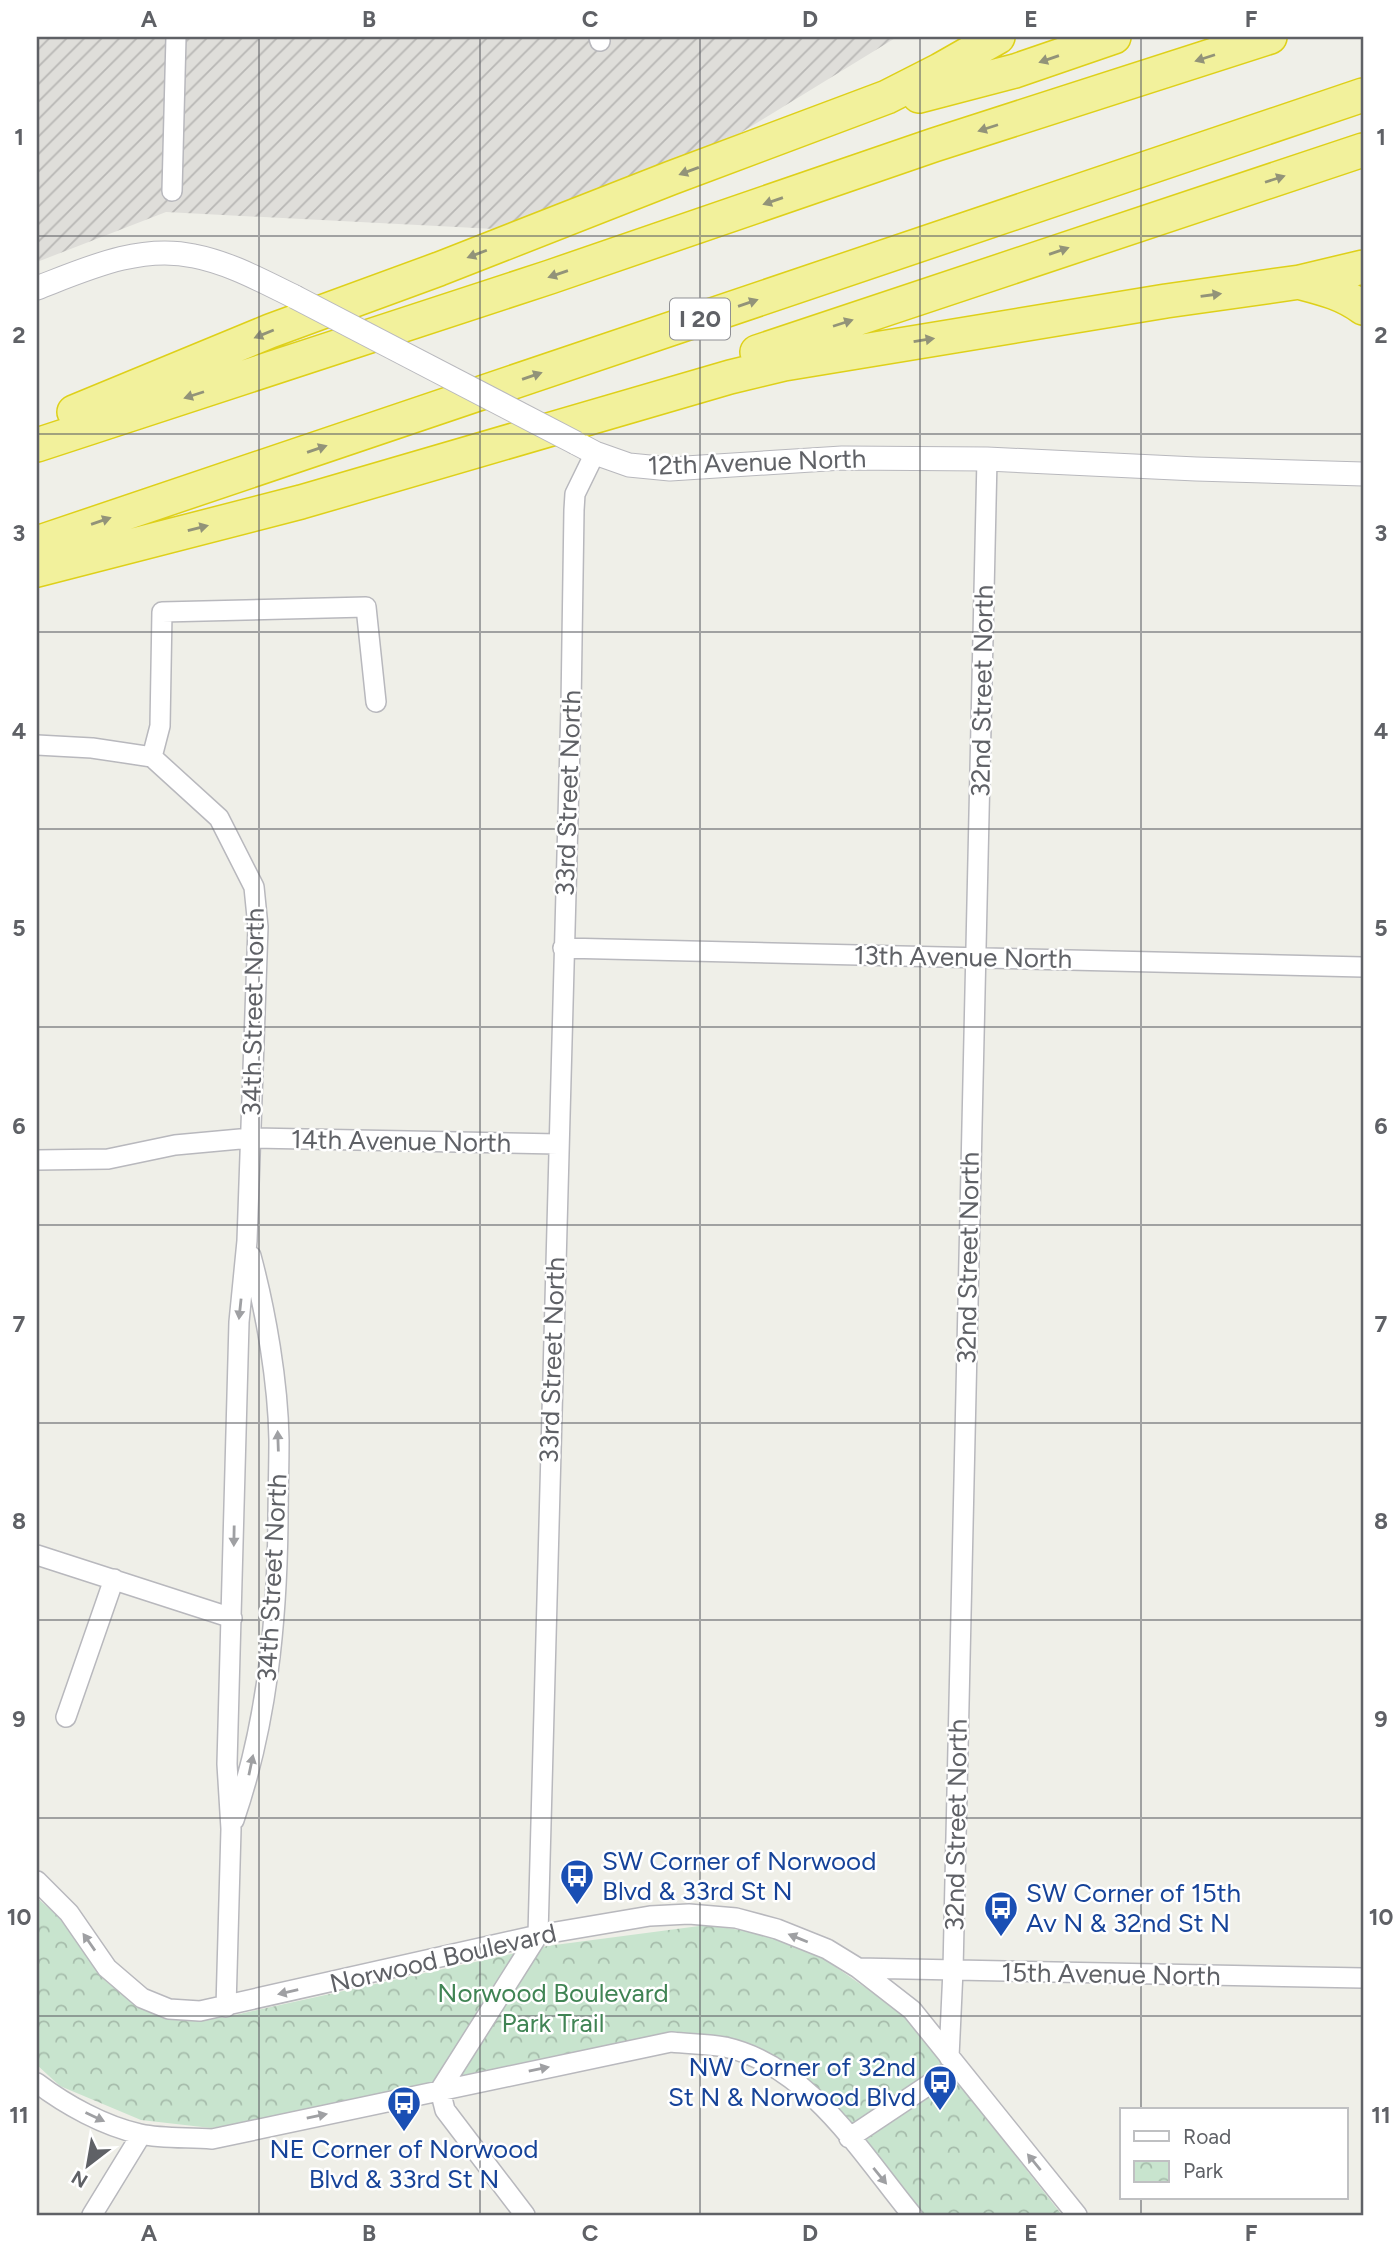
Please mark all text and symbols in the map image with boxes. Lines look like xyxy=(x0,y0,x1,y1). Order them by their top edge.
text: A xyxy=(141,5,158,33)
text: B xyxy=(362,5,376,33)
text: C xyxy=(582,5,599,33)
text: D xyxy=(802,5,818,33)
text: E xyxy=(1024,5,1038,33)
text: F xyxy=(1245,5,1258,33)
one-way arrow xyxy=(1194,53,1215,64)
one-way arrow xyxy=(1039,54,1060,65)
text: 1 xyxy=(14,123,24,151)
one-way arrow xyxy=(978,123,999,133)
text: 1 xyxy=(1376,123,1386,151)
one-way arrow xyxy=(678,166,699,177)
one-way arrow xyxy=(1264,173,1285,184)
one-way arrow xyxy=(762,196,783,207)
one-way arrow xyxy=(1048,245,1069,256)
one-way arrow xyxy=(466,248,487,259)
one-way arrow xyxy=(547,269,568,280)
one-way arrow xyxy=(1200,289,1222,300)
one-way arrow xyxy=(738,297,759,308)
road number: I 20 xyxy=(670,298,730,340)
one-way arrow xyxy=(833,317,854,328)
text: 2 xyxy=(12,321,26,349)
text: 2 xyxy=(1374,321,1388,349)
one-way arrow xyxy=(253,328,274,339)
one-way arrow xyxy=(913,334,935,345)
one-way arrow xyxy=(522,370,543,381)
one-way arrow xyxy=(183,390,204,401)
street label: 12th Avenue North xyxy=(647,442,867,482)
one-way arrow xyxy=(307,443,328,453)
one-way arrow xyxy=(91,515,112,526)
text: 3 xyxy=(13,519,25,547)
text: 3 xyxy=(1375,519,1387,547)
one-way arrow xyxy=(187,522,209,533)
street label: 32nd Street North xyxy=(964,585,1000,797)
street label: 33rd Street North xyxy=(548,689,588,897)
text: 4 xyxy=(12,717,26,745)
text: 4 xyxy=(1374,717,1388,745)
street label: 34th Street North xyxy=(235,907,271,1117)
text: 5 xyxy=(12,914,26,942)
text: 5 xyxy=(1374,914,1388,942)
street label: 13th Avenue North xyxy=(854,939,1072,975)
text: 6 xyxy=(12,1112,26,1140)
text: 6 xyxy=(1374,1112,1388,1140)
street label: 14th Avenue North xyxy=(291,1123,511,1159)
street label: 32nd Street North xyxy=(950,1152,986,1364)
street label: 33rd Street North xyxy=(532,1256,572,1464)
one-way arrow xyxy=(235,1298,246,1320)
text: 7 xyxy=(13,1310,26,1338)
text: 7 xyxy=(1375,1310,1388,1338)
one-way arrow xyxy=(273,1430,284,1452)
street label: 34th Street North xyxy=(251,1473,293,1683)
text: 8 xyxy=(12,1507,26,1535)
text: 8 xyxy=(1374,1507,1388,1535)
one-way arrow xyxy=(228,1526,240,1548)
text: 9 xyxy=(12,1705,26,1733)
text: 9 xyxy=(1374,1705,1388,1733)
street label: 32nd Street North xyxy=(938,1719,974,1931)
one-way arrow xyxy=(246,1753,257,1775)
place label: SW Corner of Norwood Blvd & 33rd St N xyxy=(602,1845,876,1907)
bus stop icon: SW Corner of Norwood Blvd & 33rd St N xyxy=(558,1857,596,1906)
place label: SW Corner of 15th Av N & 32nd St N xyxy=(1026,1877,1241,1939)
bus stop icon: SW Corner of 15th Av N & 32nd St N xyxy=(982,1889,1020,1938)
text: 10 xyxy=(7,1903,31,1931)
text: 10 xyxy=(1369,1903,1393,1931)
street label: Norwood Boulevard xyxy=(327,1916,559,2000)
one-way arrow xyxy=(787,1932,808,1943)
one-way arrow xyxy=(82,1933,96,1951)
street label: 15th Avenue North xyxy=(1001,1956,1221,1992)
park label: Norwood Boulevard Park Trail xyxy=(437,1977,669,2039)
one-way arrow xyxy=(277,1987,299,1998)
place label: NW Corner of 32nd St N & Norwood Blvd xyxy=(668,2051,916,2113)
one-way arrow xyxy=(528,2063,550,2074)
bus stop icon: NW Corner of 32nd St N & Norwood Blvd xyxy=(921,2063,959,2112)
bus stop icon: NE Corner of Norwood Blvd & 33rd St N xyxy=(385,2084,423,2133)
text: 11 xyxy=(9,2101,29,2129)
text: 11 xyxy=(1371,2101,1391,2129)
legend xyxy=(1120,2108,1348,2200)
one-way arrow xyxy=(85,2111,105,2123)
one-way arrow xyxy=(306,2111,328,2122)
text: Road xyxy=(1183,2124,1231,2149)
north arrow xyxy=(52,2130,122,2200)
place label: NE Corner of Norwood Blvd & 33rd St N xyxy=(269,2133,539,2195)
one-way arrow xyxy=(1028,2153,1042,2171)
text: Park xyxy=(1183,2158,1224,2183)
text: N xyxy=(67,2166,92,2193)
one-way arrow xyxy=(872,2168,887,2185)
text: A xyxy=(141,2219,158,2247)
text: B xyxy=(362,2219,376,2247)
text: C xyxy=(582,2219,599,2247)
text: D xyxy=(802,2219,818,2247)
text: E xyxy=(1024,2219,1038,2247)
text: F xyxy=(1245,2219,1258,2247)

